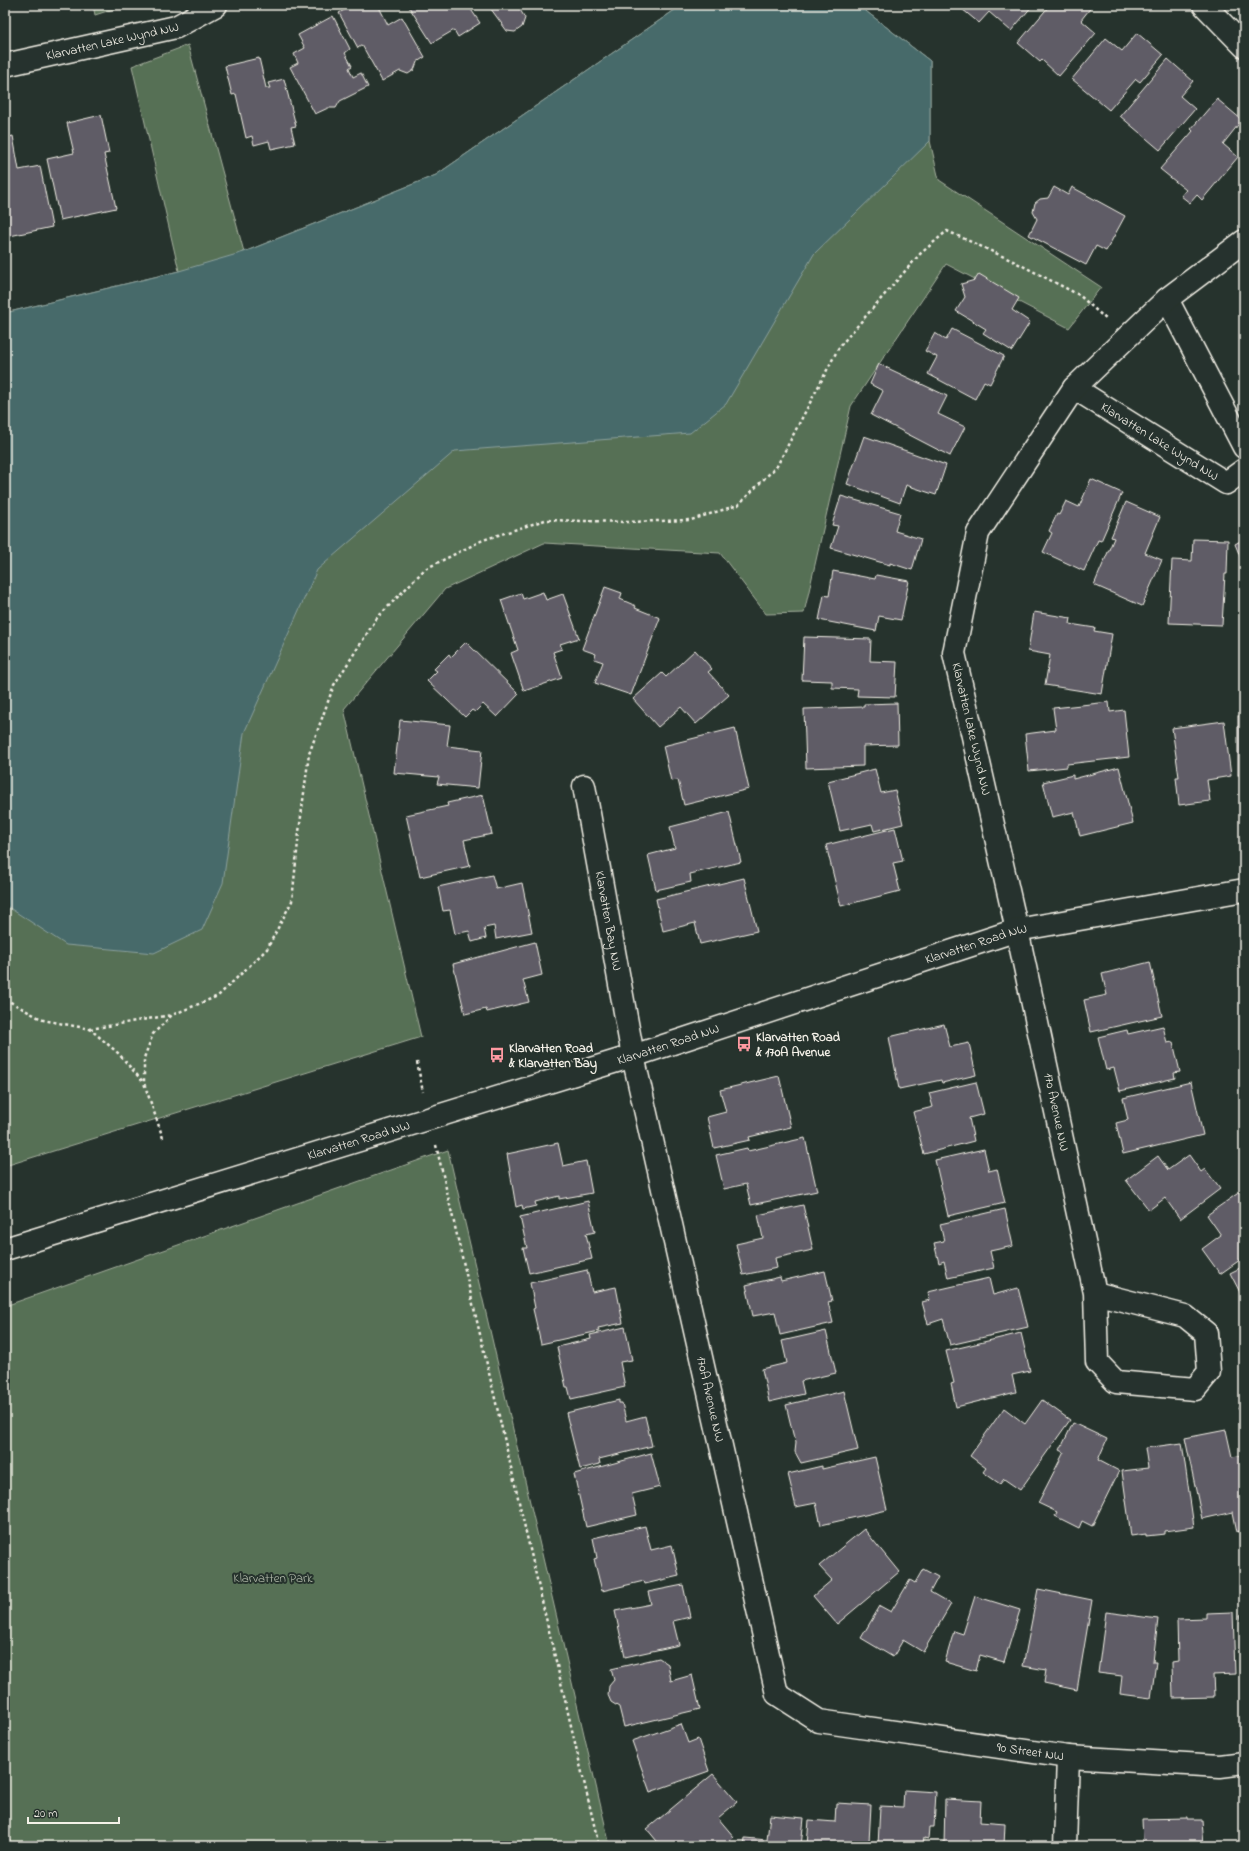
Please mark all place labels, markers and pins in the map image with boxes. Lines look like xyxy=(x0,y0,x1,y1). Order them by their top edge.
place label: Klarvatten Road & 170A Avenue xyxy=(755,1028,841,1062)
bus stop icon: Klarvatten Road & 170A Avenue xyxy=(735,1035,753,1053)
place label: Klarvatten Road & Klarvatten Bay xyxy=(508,1039,597,1075)
bus stop icon: Klarvatten Road & Klarvatten Bay xyxy=(488,1046,506,1064)

